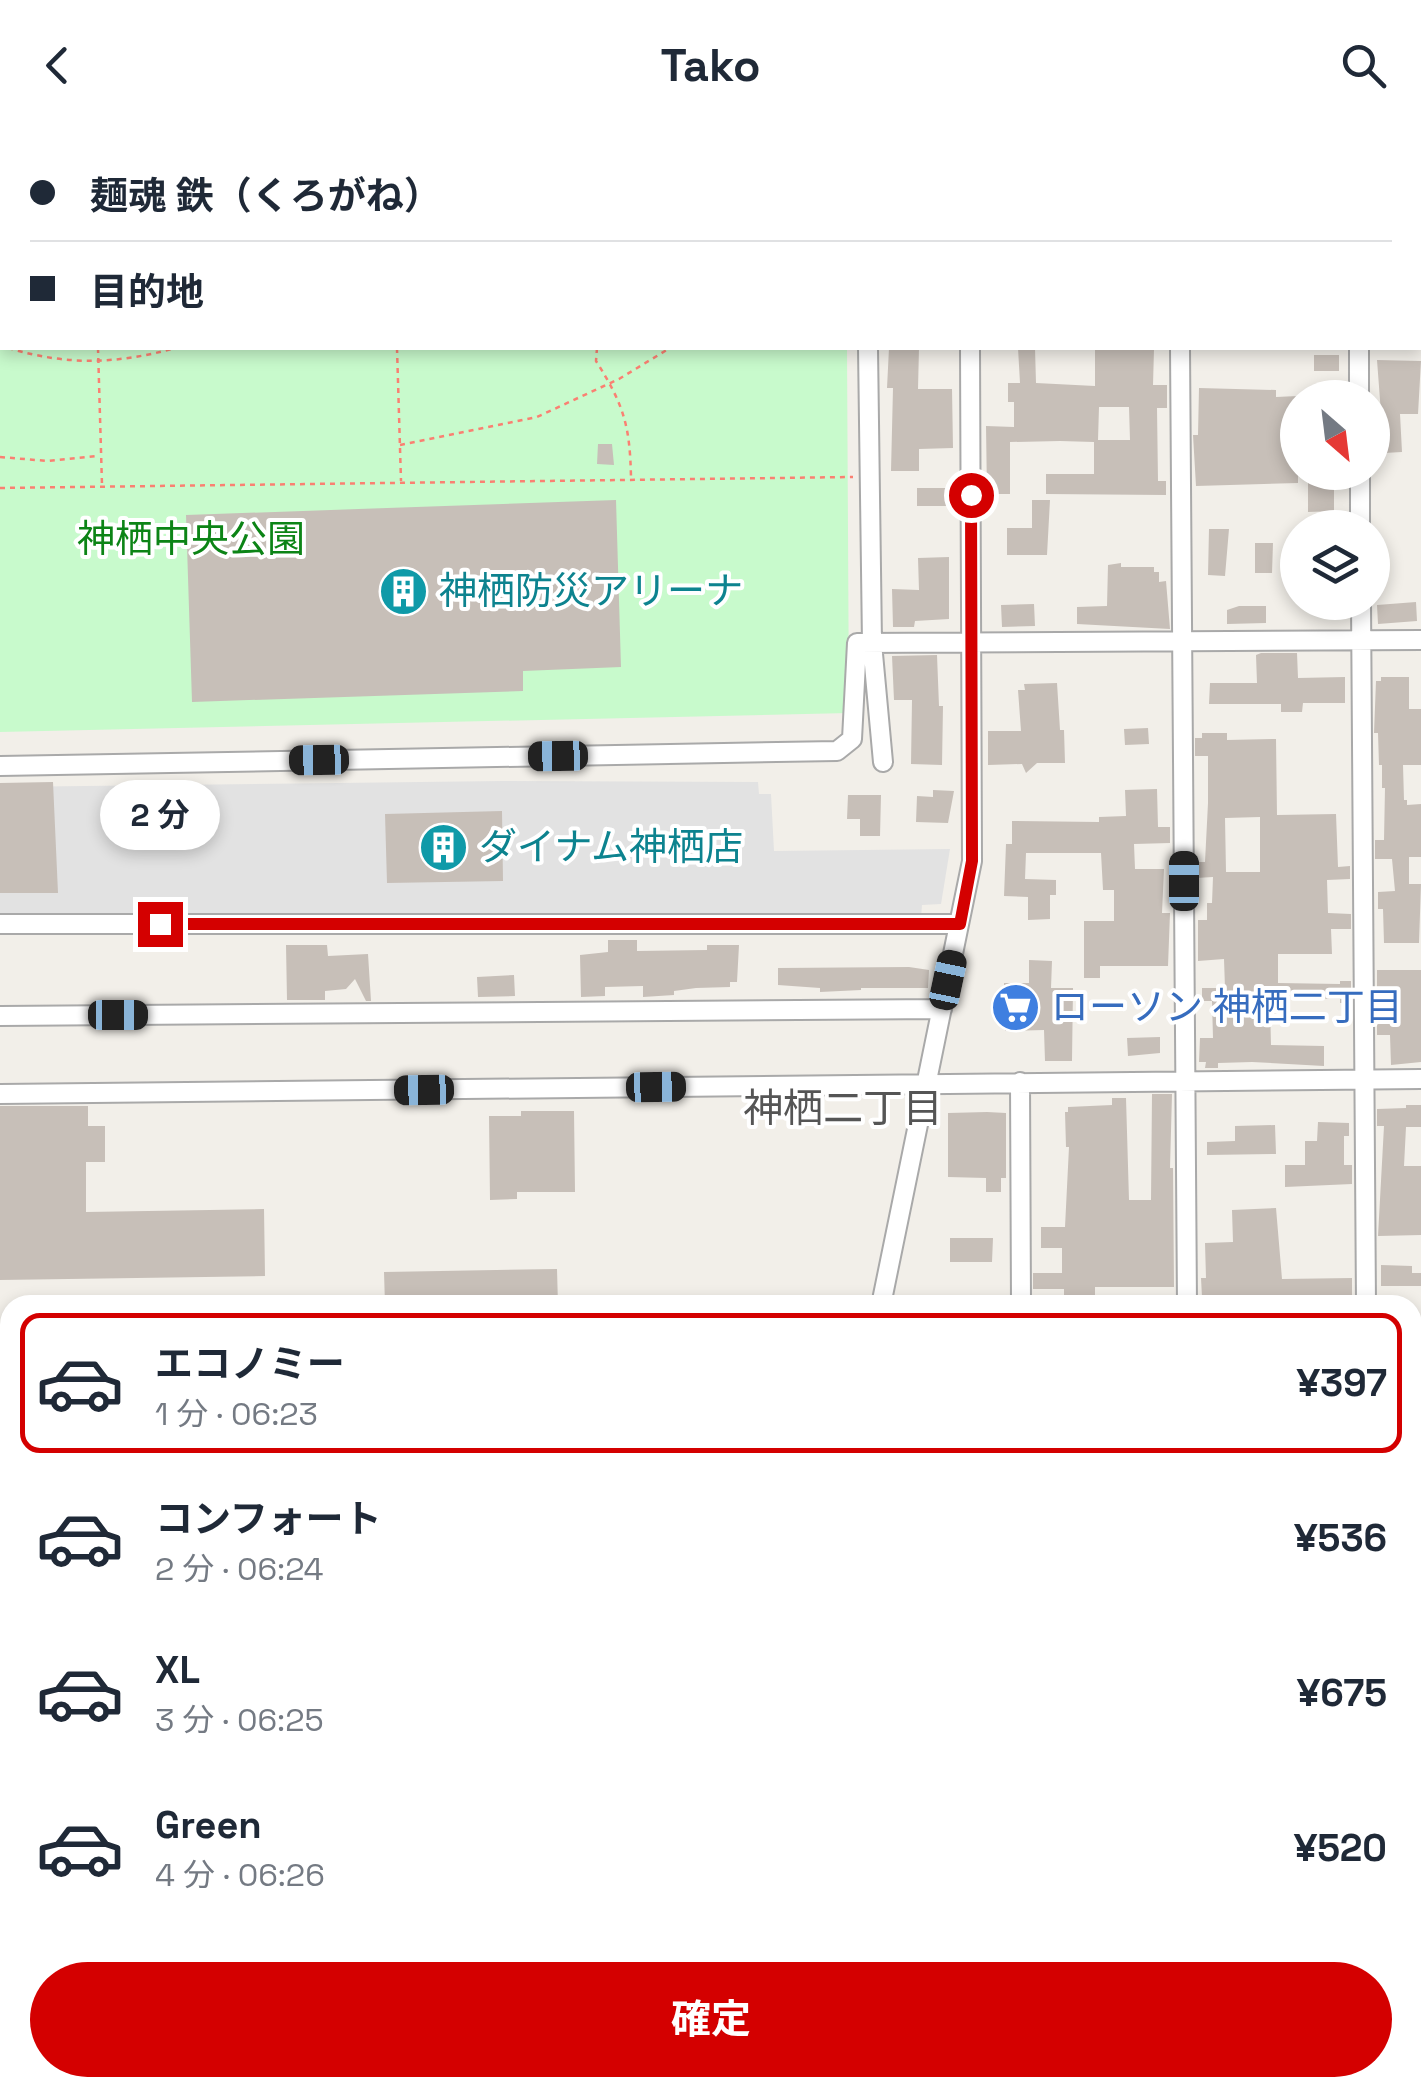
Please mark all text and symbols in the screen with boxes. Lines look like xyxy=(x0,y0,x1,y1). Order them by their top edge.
text: Tako xyxy=(660,37,761,94)
icon: back xyxy=(30,38,85,93)
icon: search xyxy=(1336,38,1391,93)
text: 麺魂 鉄（くろがね） xyxy=(90,172,442,220)
text: 目的地 xyxy=(90,268,204,316)
north arrow xyxy=(1280,380,1390,490)
map controls xyxy=(1280,380,1390,620)
route start xyxy=(949,473,994,518)
button: layers xyxy=(1280,510,1390,620)
park label: 神栖中央公園 xyxy=(77,515,305,563)
building icon: 神栖防災アリーナ xyxy=(378,565,430,617)
place label: 神栖防災アリーナ xyxy=(439,567,743,615)
car xyxy=(528,740,588,772)
car xyxy=(289,744,349,776)
callout: 2 分 xyxy=(100,779,220,849)
text: 2 分 xyxy=(130,795,190,835)
building icon: ダイナム神栖店 xyxy=(418,821,470,873)
place label: ダイナム神栖店 xyxy=(479,823,743,871)
car xyxy=(1169,851,1199,911)
route end xyxy=(138,902,183,947)
car xyxy=(927,948,969,1012)
supermarket icon: ローソン 神栖二丁目 xyxy=(990,981,1042,1033)
place label: ローソン 神栖二丁目 xyxy=(1051,983,1403,1031)
car xyxy=(88,1000,148,1030)
car xyxy=(626,1071,686,1103)
car xyxy=(394,1074,454,1106)
district label: 神栖二丁目 xyxy=(743,1083,943,1134)
icon: car xyxy=(35,1338,125,1428)
text: エコノミー xyxy=(155,1340,345,1388)
text: ¥397 xyxy=(1297,1359,1387,1407)
text: 1 分 · 06:23 xyxy=(155,1394,318,1434)
icon: car xyxy=(35,1493,125,1583)
text: コンフォート xyxy=(155,1495,382,1543)
text: ¥536 xyxy=(1294,1514,1387,1562)
text: 2 分 · 06:24 xyxy=(155,1549,324,1589)
text: XL xyxy=(155,1646,200,1694)
icon: car xyxy=(35,1648,125,1738)
text: ¥675 xyxy=(1297,1669,1387,1717)
text: 3 分 · 06:25 xyxy=(155,1700,324,1740)
text: Green xyxy=(155,1801,262,1849)
icon: car xyxy=(35,1803,125,1893)
text: ¥520 xyxy=(1294,1824,1387,1872)
text: 4 分 · 06:26 xyxy=(155,1855,325,1895)
button: 確定 xyxy=(30,1962,1392,2077)

